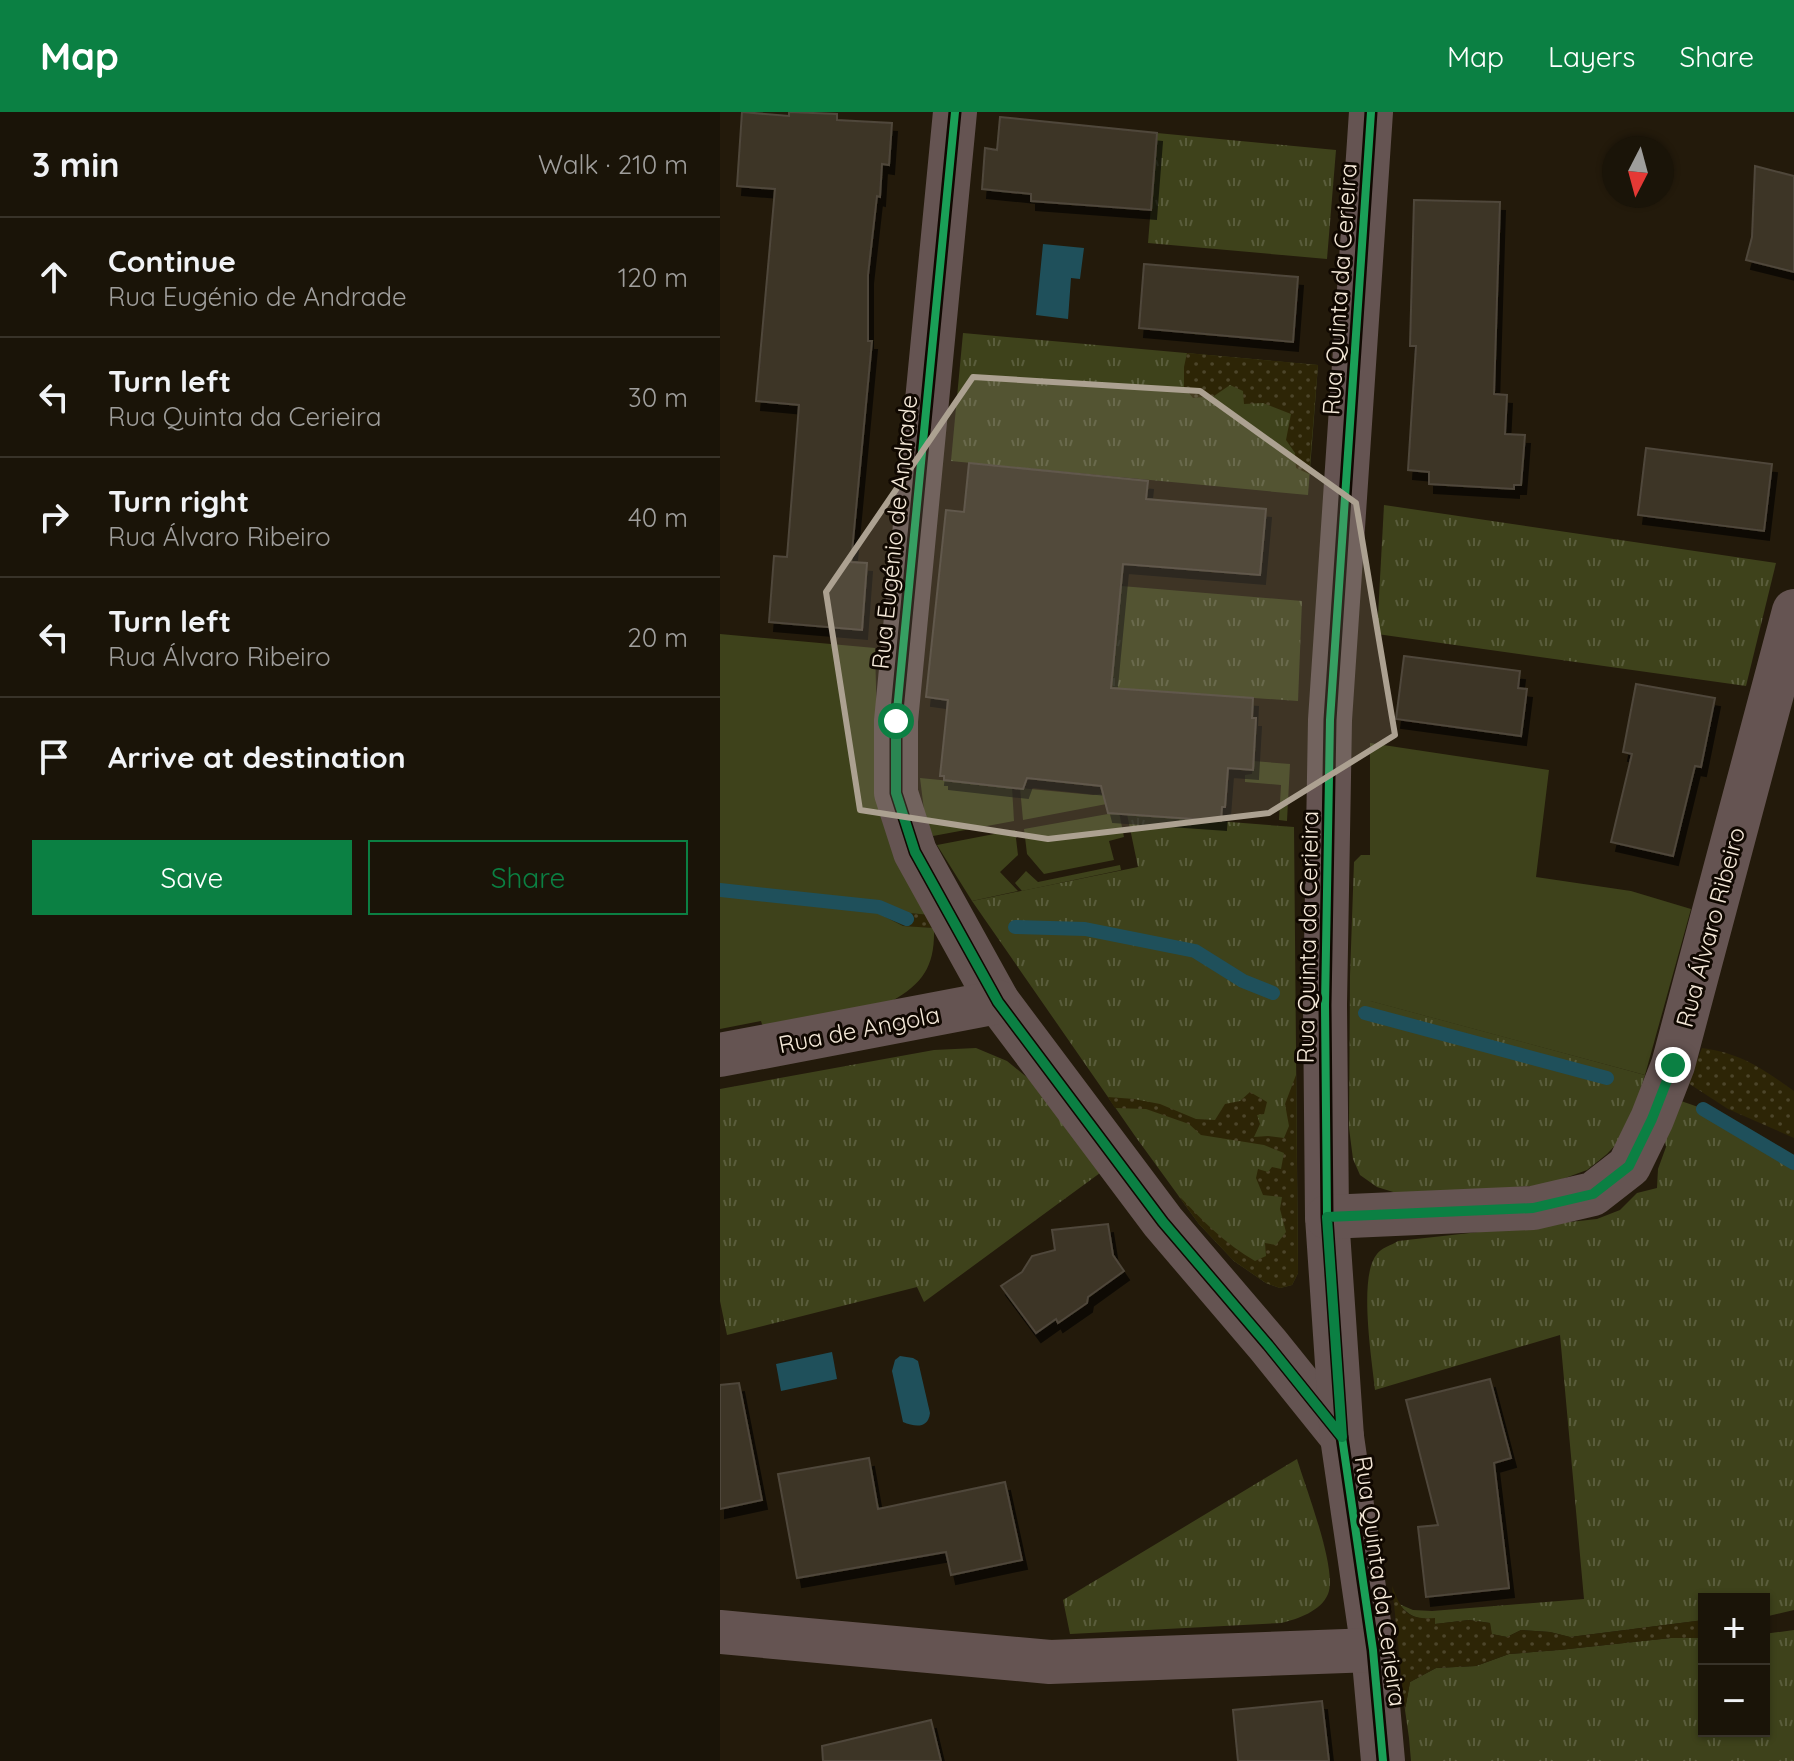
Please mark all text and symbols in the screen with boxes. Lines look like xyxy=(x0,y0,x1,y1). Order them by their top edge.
text: Map xyxy=(40,32,119,80)
text: Map xyxy=(1447,39,1504,74)
text: Layers xyxy=(1548,39,1635,74)
text: Share xyxy=(1679,39,1754,74)
north arrow xyxy=(1602,136,1674,208)
text: 3 min xyxy=(32,143,119,186)
text: Walk · 210 m xyxy=(538,148,688,181)
street label: Rua Quinta da Cerieira xyxy=(1315,162,1363,416)
text: Continue xyxy=(108,242,236,280)
icon: ahead xyxy=(32,255,76,299)
text: 120 m xyxy=(618,261,688,294)
text: Rua Eugénio de Andrade xyxy=(108,280,407,313)
text: Turn left xyxy=(108,362,231,400)
icon: left xyxy=(32,375,76,419)
text: 30 m xyxy=(628,381,688,414)
street label: Rua Eugénio de Andrade xyxy=(865,393,923,671)
text: Rua Quinta da Cerieira xyxy=(108,400,382,433)
text: Turn right xyxy=(108,482,249,520)
icon: right xyxy=(32,495,76,539)
text: 40 m xyxy=(628,501,688,534)
text: Rua Álvaro Ribeiro xyxy=(108,520,331,553)
text: Turn left xyxy=(108,602,231,640)
icon: left xyxy=(32,615,76,659)
text: 20 m xyxy=(627,621,688,654)
text: Rua Álvaro Ribeiro xyxy=(108,640,331,673)
route start xyxy=(878,703,914,739)
icon: arrive xyxy=(32,735,76,779)
text: Arrive at destination xyxy=(108,738,406,776)
street label: Rua Quinta da Cerieira xyxy=(1290,810,1324,1064)
street label: Rua Álvaro Ribeiro xyxy=(1669,824,1751,1030)
button: Save xyxy=(32,840,352,915)
button: Share xyxy=(368,840,688,915)
street label: Rua de Angola xyxy=(776,999,942,1059)
route end xyxy=(1655,1047,1691,1083)
street label: Rua Quinta da Cerieira xyxy=(1349,1454,1413,1708)
map controls xyxy=(1698,1593,1770,1737)
button: + xyxy=(1698,1593,1770,1665)
button: − xyxy=(1698,1665,1770,1737)

